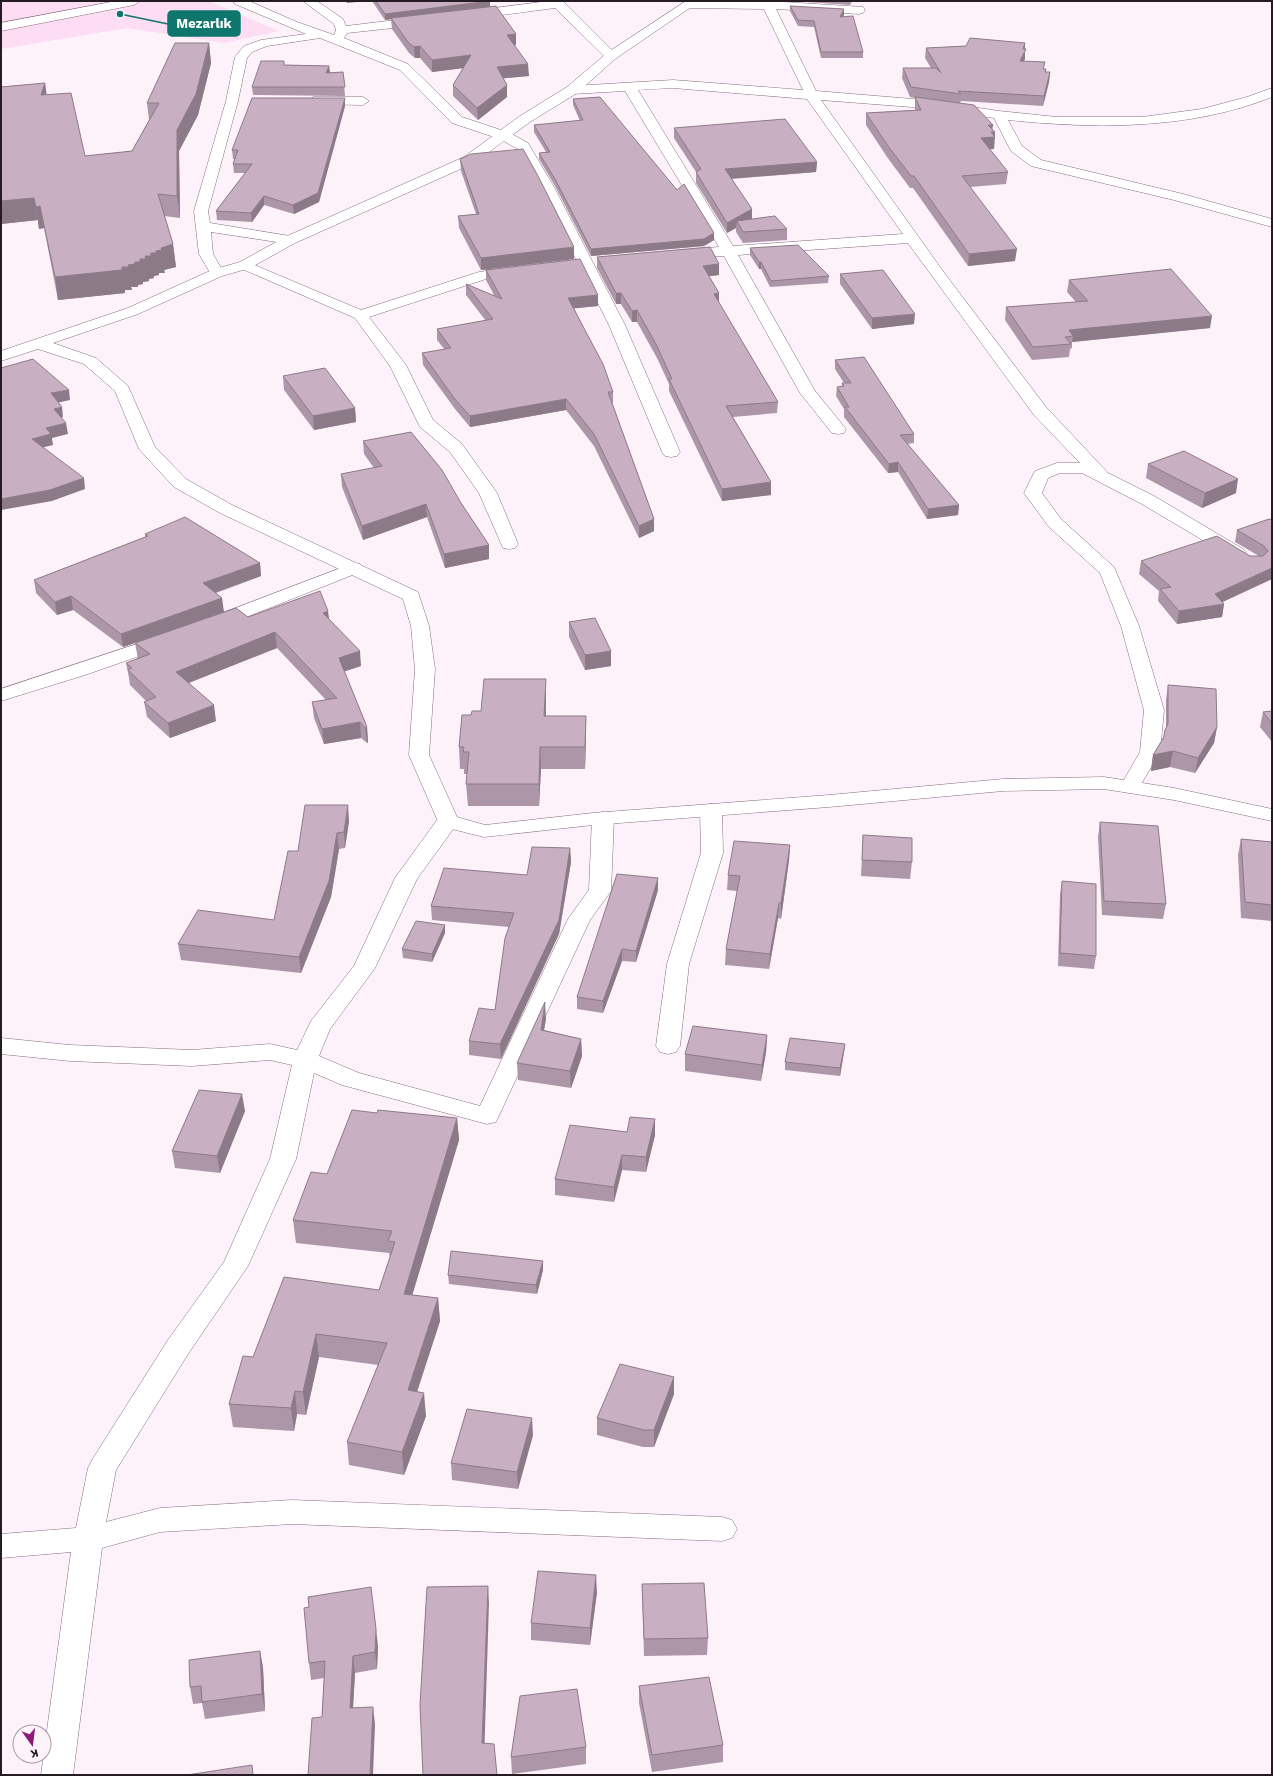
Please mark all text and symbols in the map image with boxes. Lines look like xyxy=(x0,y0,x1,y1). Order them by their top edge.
callout: Mezarlık xyxy=(168,11,240,36)
text: Mezarlık xyxy=(176,16,233,31)
north arrow xyxy=(12,1724,52,1764)
text: K xyxy=(29,1746,40,1761)

